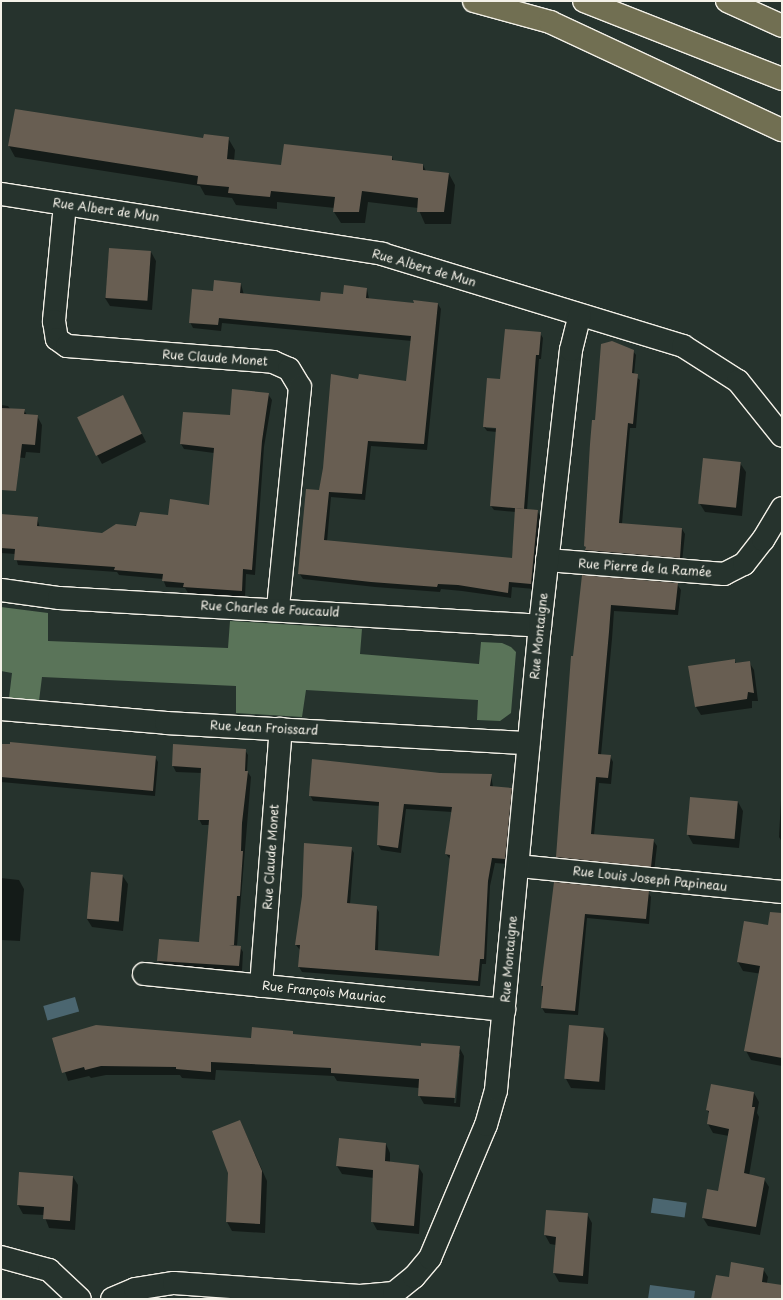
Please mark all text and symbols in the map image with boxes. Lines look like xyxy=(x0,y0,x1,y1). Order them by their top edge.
street label: Rue Albert de Mun xyxy=(51,195,161,225)
street label: Rue Albert de Mun xyxy=(370,246,478,290)
street label: Rue Claude Monet xyxy=(161,347,269,369)
street label: Rue Pierre de la Ramée xyxy=(577,556,713,580)
street label: Rue Montaigne xyxy=(527,592,551,680)
street label: Rue Charles de Foucauld xyxy=(199,598,341,620)
street label: Rue Jean Froissard xyxy=(208,718,320,738)
street label: Rue Claude Monet xyxy=(260,803,282,911)
street label: Rue Louis Joseph Papineau xyxy=(572,864,728,894)
street label: Rue Montaigne xyxy=(498,915,520,1003)
street label: Rue François Mauriac xyxy=(261,978,387,1006)

